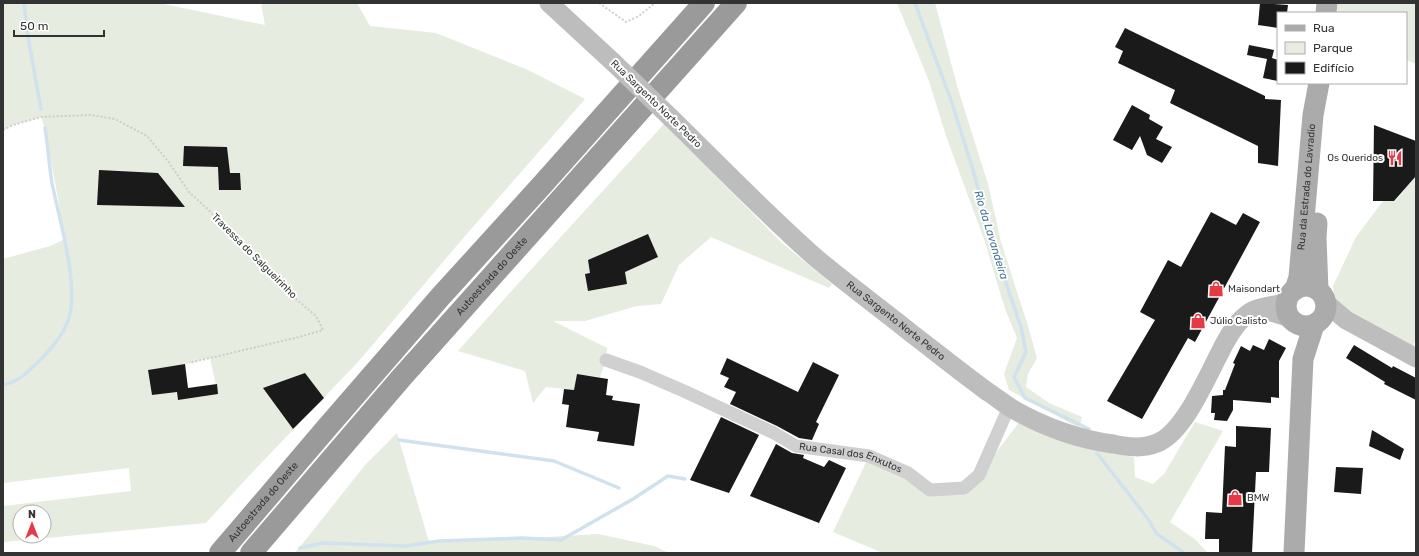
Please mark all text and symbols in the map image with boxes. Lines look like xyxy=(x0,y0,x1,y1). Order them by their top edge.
scale bar xyxy=(14,12,104,38)
legend xyxy=(1277,12,1407,84)
text: 50 m xyxy=(20,19,48,33)
text: Rua xyxy=(1313,21,1335,35)
text: Parque xyxy=(1313,41,1353,55)
street label: Rua Sargento Norte Pedro xyxy=(608,58,704,151)
text: Edifício xyxy=(1313,61,1354,75)
street label: Rua da Estrada do Lavradio xyxy=(1295,123,1318,251)
restaurant icon: Os Queridos xyxy=(1386,149,1404,167)
place label: Os Queridos xyxy=(1327,152,1383,164)
water label: Rio da Lavandeira xyxy=(971,189,1011,282)
street label: Travessa do Salgueirinho xyxy=(209,211,299,301)
street label: Autoestrada do Oeste xyxy=(454,234,530,318)
street label: Rua Sargento Norte Pedro xyxy=(844,279,947,363)
shop icon: Maisondart xyxy=(1207,280,1225,298)
place label: Maisondart xyxy=(1228,283,1280,295)
shop icon: Júlio Calisto xyxy=(1189,312,1207,330)
place label: Júlio Calisto xyxy=(1210,315,1267,327)
street label: Rua Casal dos Enxutos xyxy=(798,440,904,476)
street label: Autoestrada do Oeste xyxy=(226,459,301,544)
shop icon: BMW xyxy=(1226,489,1244,507)
place label: BMW xyxy=(1247,492,1270,504)
north arrow xyxy=(12,504,52,544)
text: N xyxy=(28,508,36,521)

